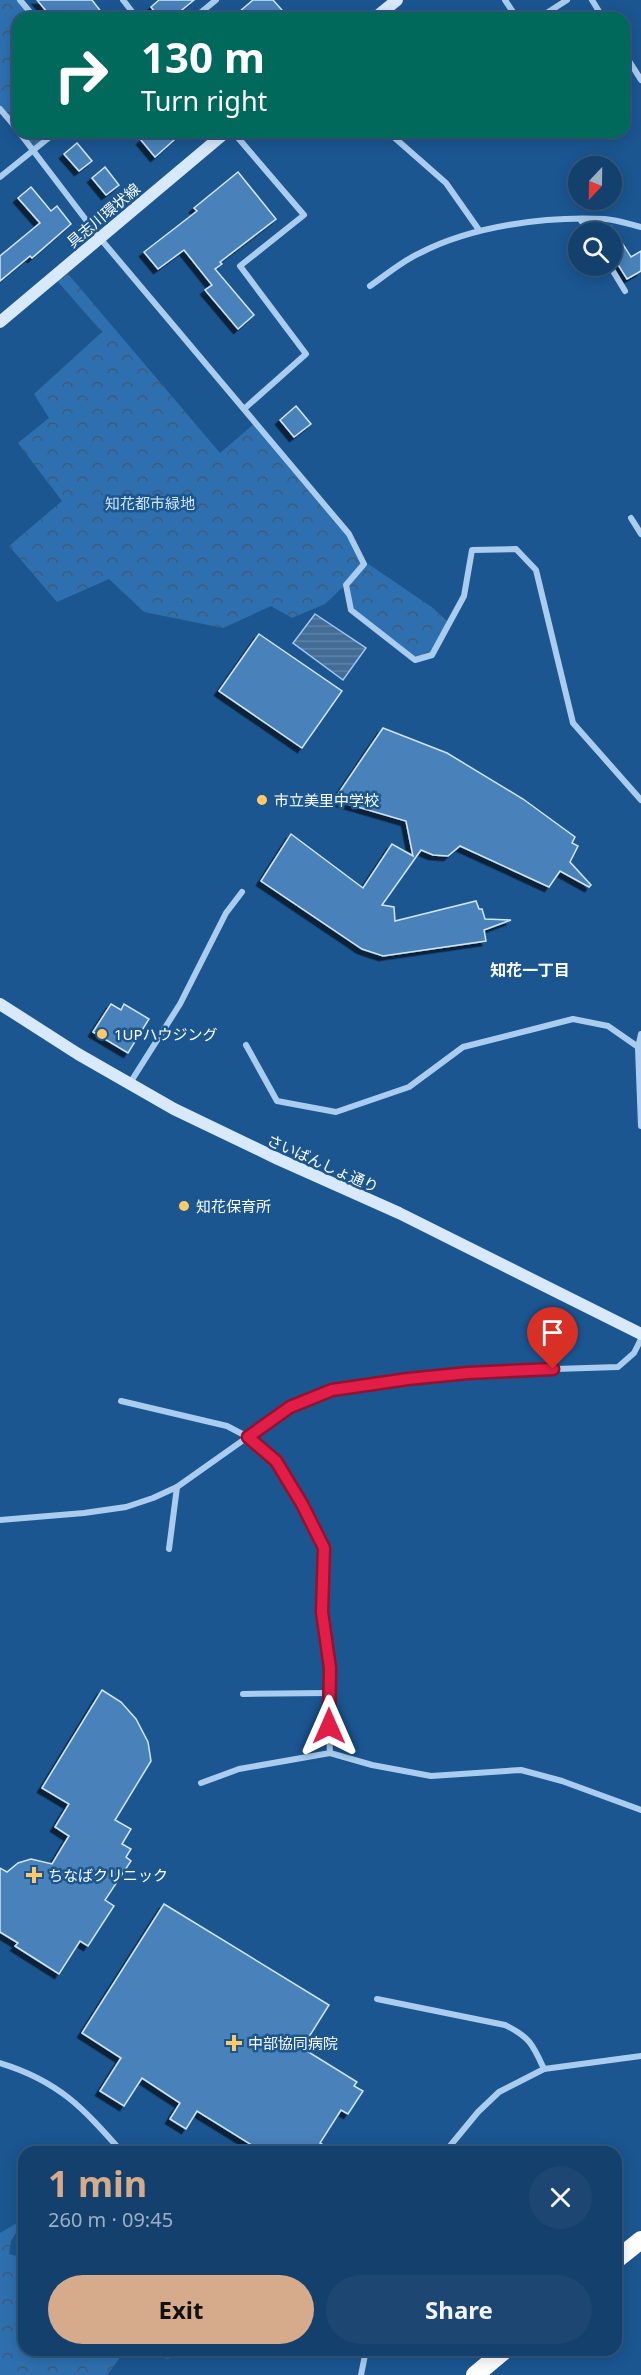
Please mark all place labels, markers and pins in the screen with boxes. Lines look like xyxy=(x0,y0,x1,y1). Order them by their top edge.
place label: 市立美里中学校 xyxy=(274,790,379,810)
marker: 市立美里中学校 xyxy=(255,793,269,807)
place label: 1UPハウジング xyxy=(114,1024,218,1044)
marker: 1UPハウジング xyxy=(95,1027,109,1041)
place label: 知花保育所 xyxy=(196,1196,271,1216)
marker: 知花保育所 xyxy=(177,1199,191,1213)
pin xyxy=(527,1307,578,1369)
place label: ちなばクリニック xyxy=(48,1865,168,1885)
marker: ちなばクリニック xyxy=(25,1866,43,1884)
place label: 中部協同病院 xyxy=(248,2033,338,2053)
marker: 中部協同病院 xyxy=(225,2034,243,2052)

